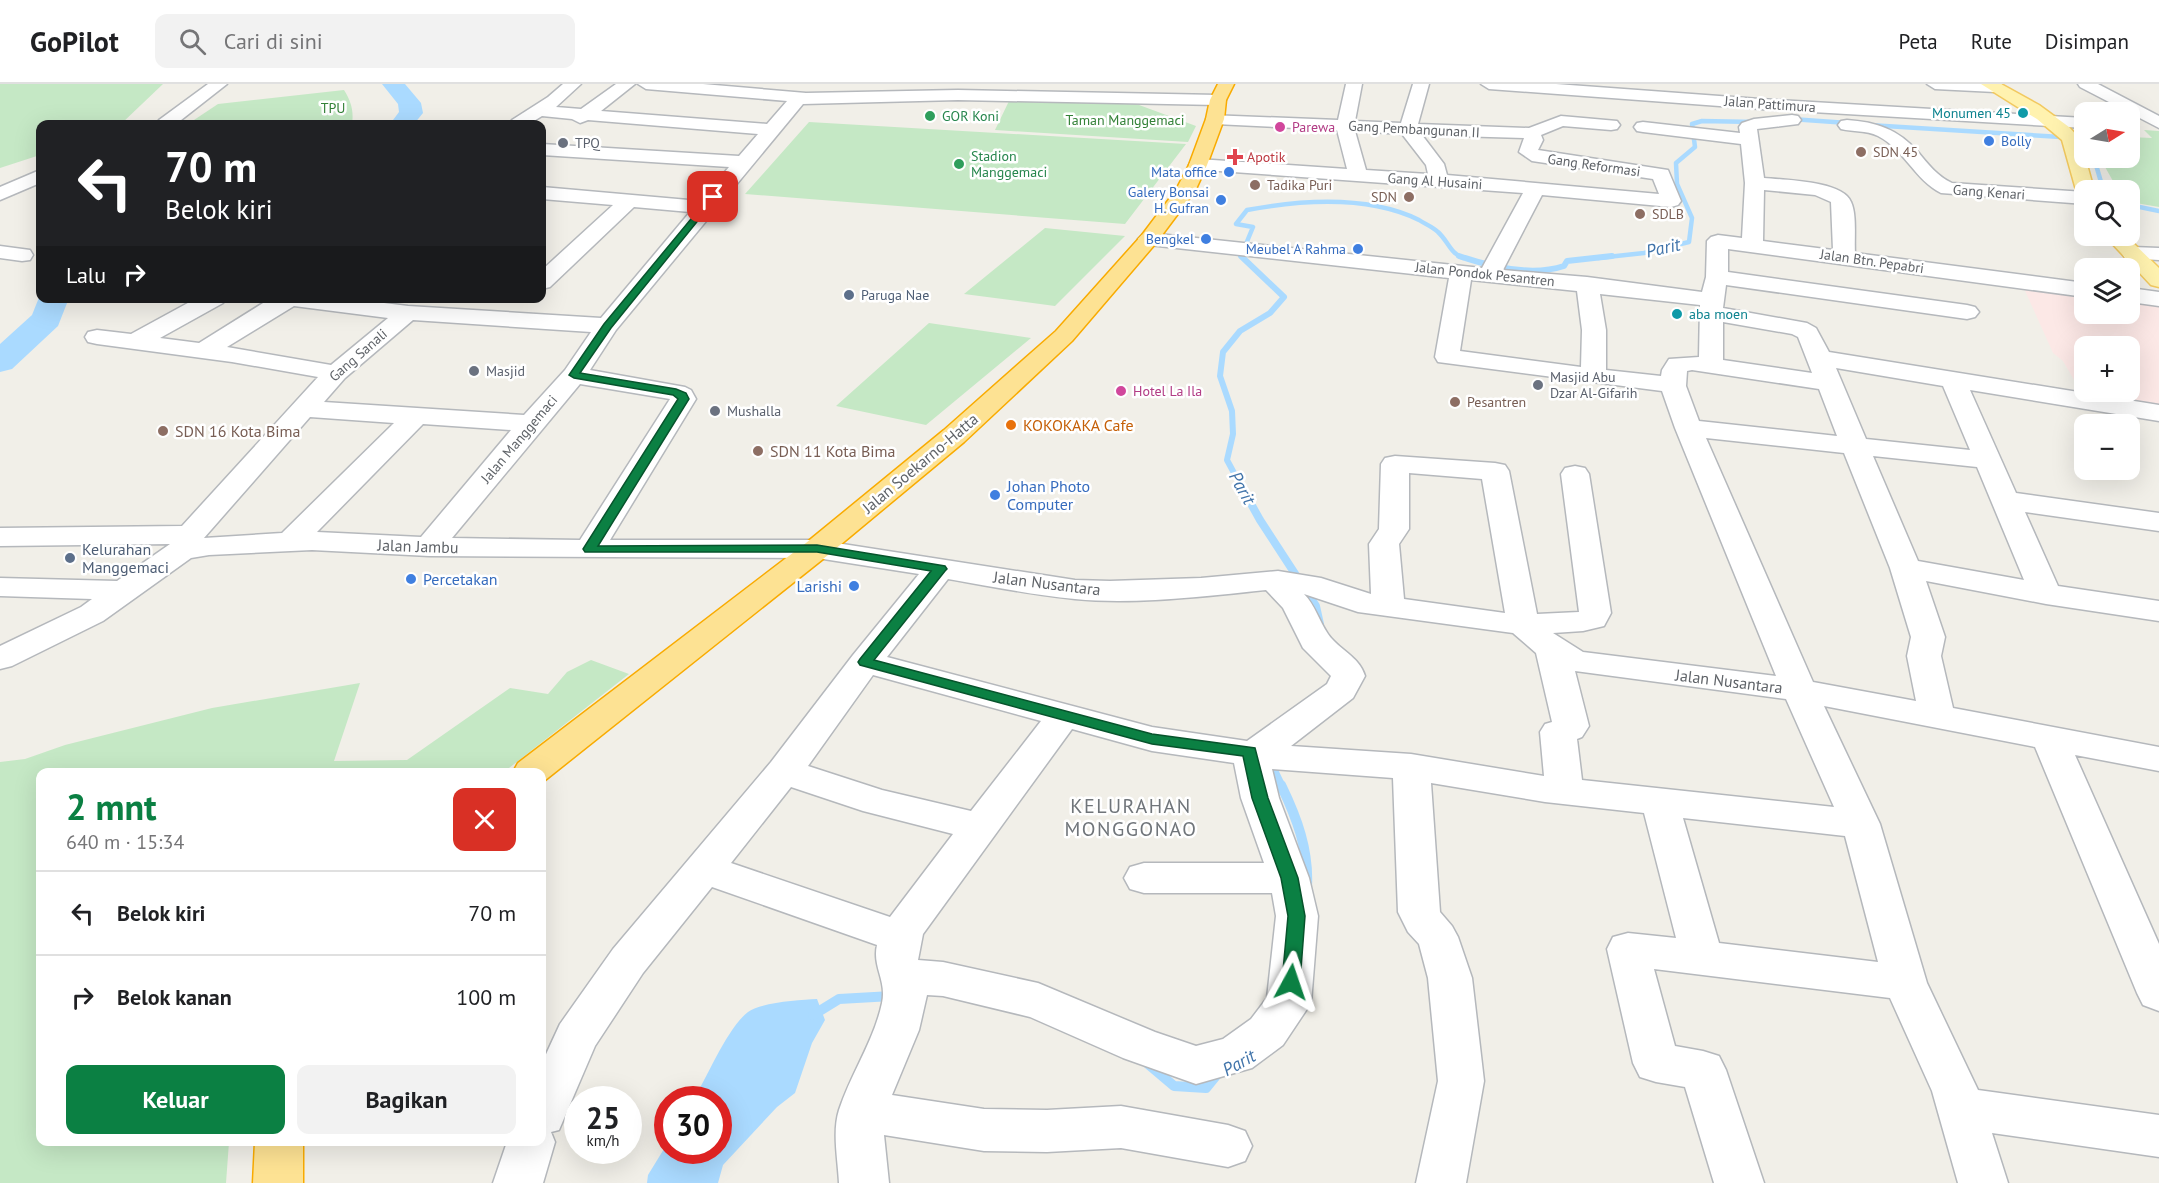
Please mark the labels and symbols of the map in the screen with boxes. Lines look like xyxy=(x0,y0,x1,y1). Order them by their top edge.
street label: Jalan Pattimura xyxy=(1723,92,1816,116)
park label: TPU xyxy=(321,99,345,117)
north arrow xyxy=(2074,102,2140,168)
place label: Monumen 45 xyxy=(1932,104,2011,122)
marker: Monumen 45 xyxy=(2016,106,2030,120)
place label: GOR Koni xyxy=(942,107,999,125)
marker: GOR Koni xyxy=(923,109,937,123)
park label: Taman Manggemaci xyxy=(1065,111,1185,129)
street label: Gang Pembangunan II xyxy=(1348,117,1480,141)
place label: Parewa xyxy=(1292,118,1335,136)
marker: Parewa xyxy=(1273,120,1287,134)
place label: Bolly xyxy=(2001,132,2032,150)
place label: TPQ xyxy=(575,134,600,152)
marker: Bolly xyxy=(1982,134,1996,148)
marker: TPQ xyxy=(556,136,570,150)
place label: SDN 45 xyxy=(1873,143,1918,161)
marker: SDN 45 xyxy=(1854,145,1868,159)
place label: Stadion Manggemaci xyxy=(971,147,1047,181)
place label: Apotik xyxy=(1247,148,1286,166)
marker: Apotik xyxy=(1228,150,1242,164)
street label: Gang Reformasi xyxy=(1546,150,1642,180)
marker: Stadion Manggemaci xyxy=(952,157,966,171)
place label: Mata office xyxy=(1151,163,1217,181)
marker: Mata office xyxy=(1222,165,1236,179)
street label: Gang Al Husaini xyxy=(1387,169,1483,193)
pin xyxy=(687,171,738,222)
place label: Tadika Puri xyxy=(1267,176,1332,194)
marker: Tadika Puri xyxy=(1248,178,1262,192)
street label: Gang Kenari xyxy=(1952,180,2026,204)
place label: Galery Bonsai H. Gufran xyxy=(1128,183,1209,217)
place label: SDN xyxy=(1371,188,1397,206)
marker: SDN xyxy=(1402,190,1416,204)
marker: Galery Bonsai H. Gufran xyxy=(1214,193,1228,207)
place label: SDLB xyxy=(1652,205,1684,223)
marker: SDLB xyxy=(1633,207,1647,221)
place label: Bengkel xyxy=(1146,230,1194,248)
marker: Bengkel xyxy=(1199,232,1213,246)
water label: Parit xyxy=(1643,232,1684,263)
place label: Meubel A Rahma xyxy=(1246,240,1346,258)
marker: Meubel A Rahma xyxy=(1351,242,1365,256)
street label: Jalan Btn. Pepabri xyxy=(1818,245,1925,277)
street label: Jalan Pondok Pesantren xyxy=(1413,258,1556,290)
place label: Paruga Nae xyxy=(861,286,929,304)
marker: Paruga Nae xyxy=(842,288,856,302)
place label: aba moen xyxy=(1689,305,1748,323)
marker: aba moen xyxy=(1670,307,1684,321)
street label: Gang Sanali xyxy=(325,325,391,385)
place label: Masjid xyxy=(486,362,525,380)
marker: Masjid xyxy=(467,364,481,378)
place label: Masjid Abu Dzar Al-Gifarih xyxy=(1550,368,1637,402)
marker: Masjid Abu Dzar Al-Gifarih xyxy=(1531,378,1545,392)
place label: Hotel La Ila xyxy=(1133,382,1202,400)
marker: Hotel La Ila xyxy=(1114,384,1128,398)
street label: Jalan Manggemaci xyxy=(476,391,561,488)
place label: Pesantren xyxy=(1467,393,1526,411)
marker: Pesantren xyxy=(1448,395,1462,409)
place label: Mushalla xyxy=(727,402,781,420)
marker: Mushalla xyxy=(708,404,722,418)
street label: Jalan Soekarno-Hatta xyxy=(857,409,982,518)
place label: KOKOKAKA Cafe xyxy=(1023,415,1134,435)
marker: KOKOKAKA Cafe xyxy=(1004,418,1018,432)
place label: SDN 16 Kota Bima xyxy=(175,421,300,441)
marker: SDN 16 Kota Bima xyxy=(156,424,170,438)
place label: SDN 11 Kota Bima xyxy=(770,441,895,461)
marker: SDN 11 Kota Bima xyxy=(751,444,765,458)
water label: Parit xyxy=(1224,467,1262,510)
place label: Johan Photo Computer xyxy=(1006,476,1090,514)
marker: Johan Photo Computer xyxy=(988,488,1002,502)
street label: Jalan Jambu xyxy=(376,535,459,557)
place label: Kelurahan Manggemaci xyxy=(82,539,169,577)
marker: Kelurahan Manggemaci xyxy=(63,551,77,565)
street label: Jalan Nusantara xyxy=(991,566,1102,599)
place label: Percetakan xyxy=(423,569,498,589)
marker: Percetakan xyxy=(404,572,418,586)
place label: Larishi xyxy=(797,576,842,596)
marker: Larishi xyxy=(847,579,861,593)
street label: Jalan Nusantara xyxy=(1673,664,1784,697)
district label: KELURAHAN MONGGONAO xyxy=(1065,793,1197,842)
position arrow xyxy=(1259,950,1323,1014)
water label: Parit xyxy=(1218,1043,1261,1081)
speed limit sign: 30 xyxy=(654,1086,732,1164)

